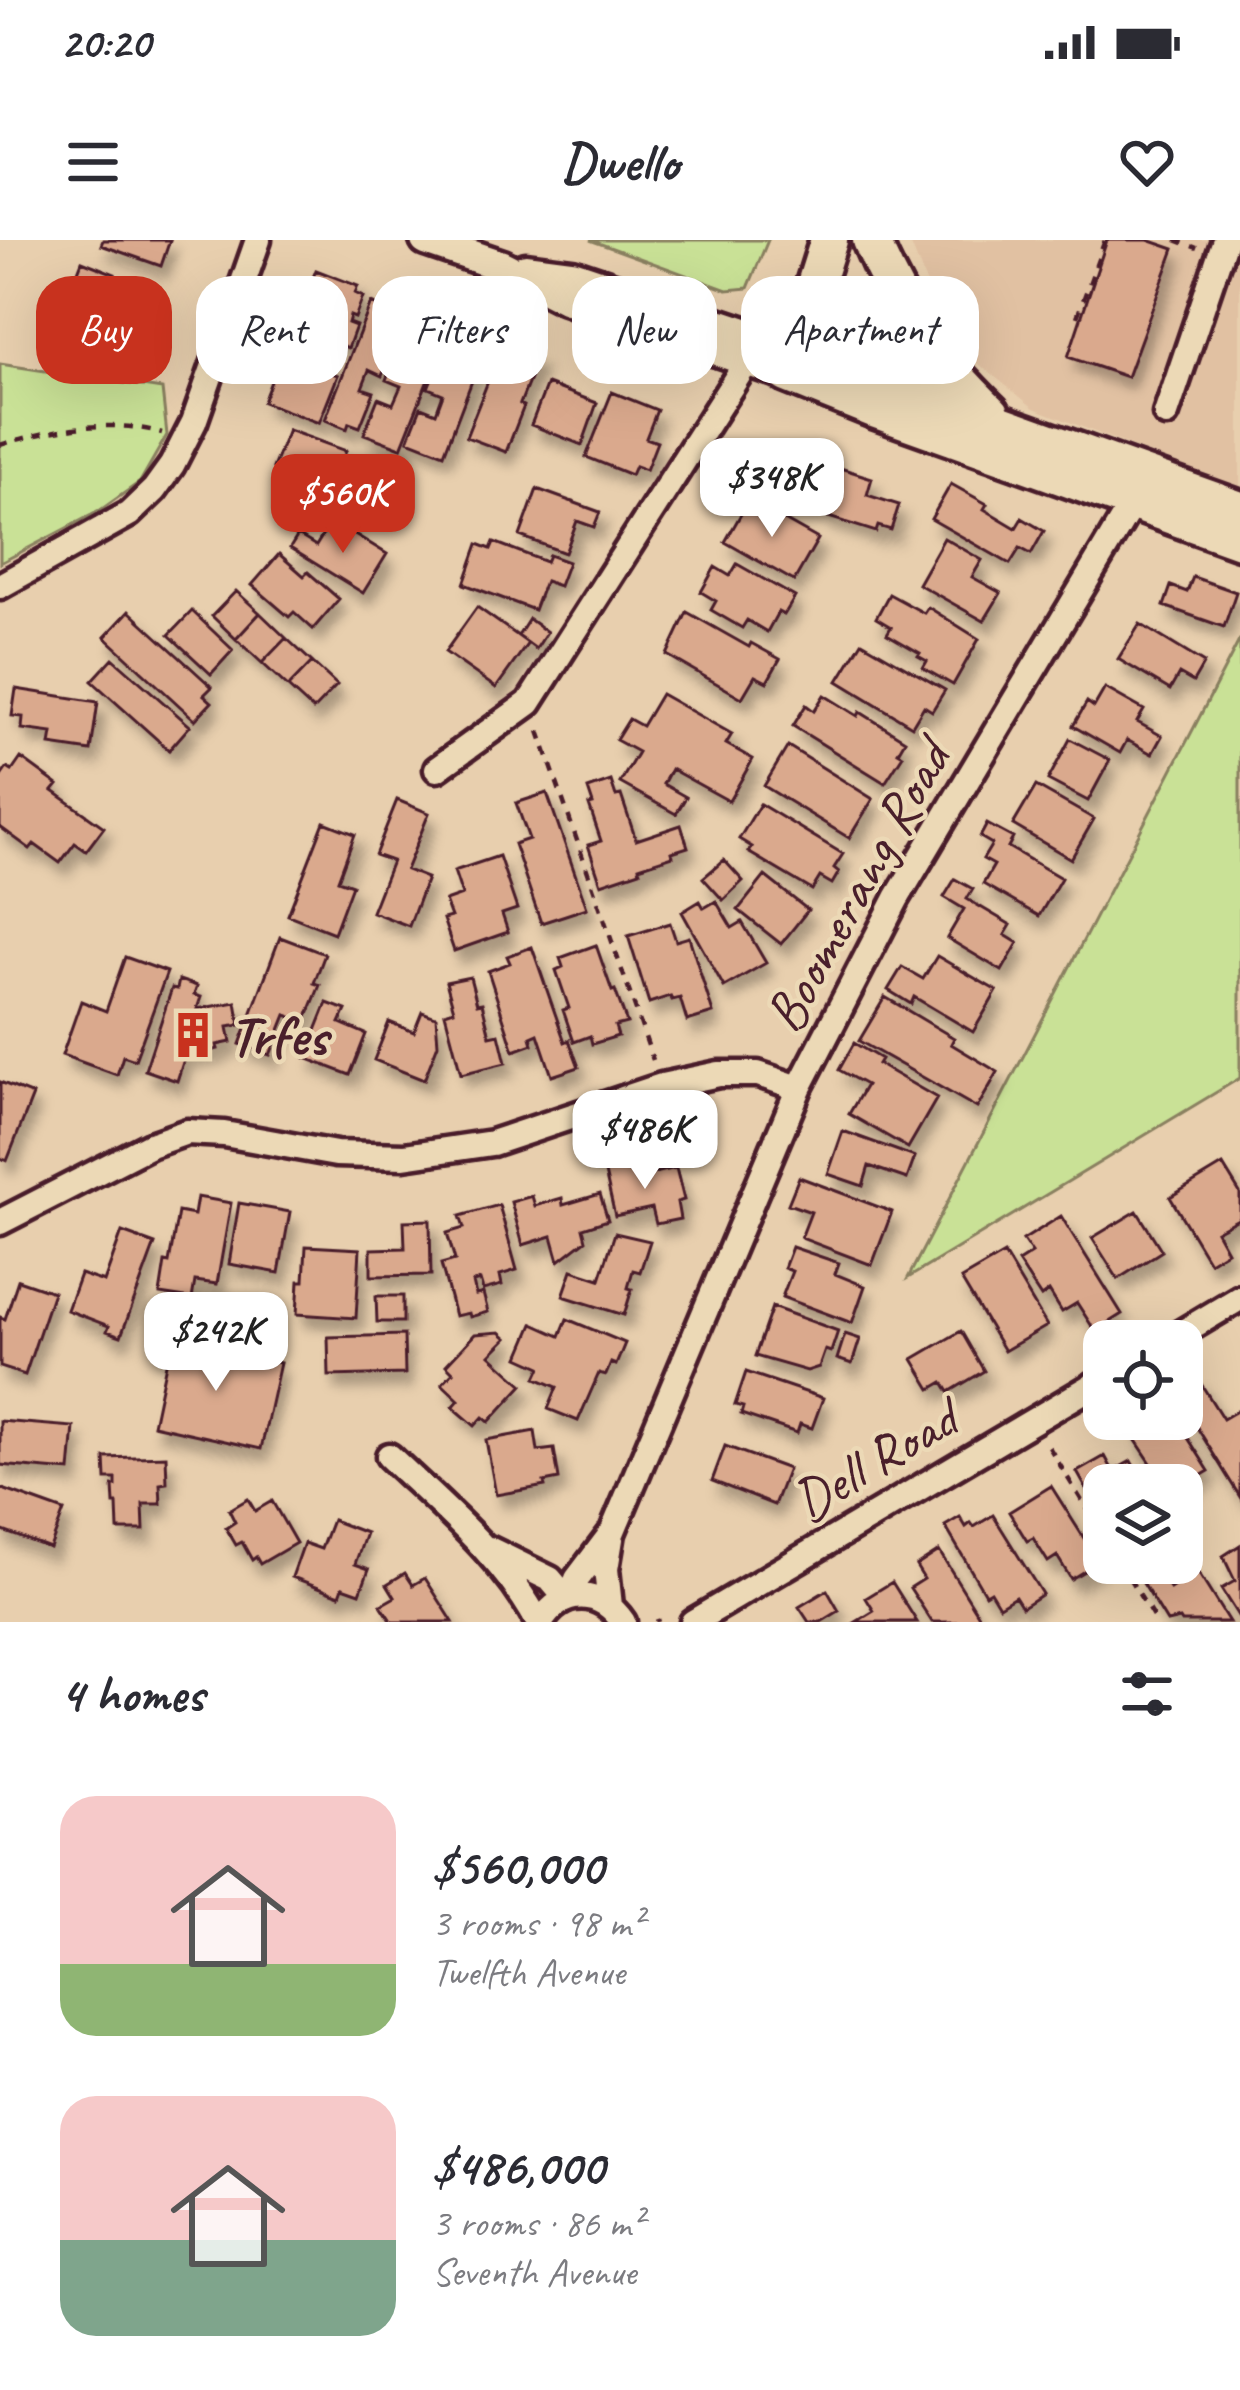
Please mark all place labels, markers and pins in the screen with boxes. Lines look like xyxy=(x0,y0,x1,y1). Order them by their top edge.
pin: $348K xyxy=(688,438,856,540)
pin: $560K xyxy=(259,454,427,556)
place label: Trfes xyxy=(229,1000,332,1072)
building icon: Trfes xyxy=(168,1010,218,1060)
pin: $486K xyxy=(561,1090,729,1192)
pin: $242K xyxy=(132,1292,300,1394)

